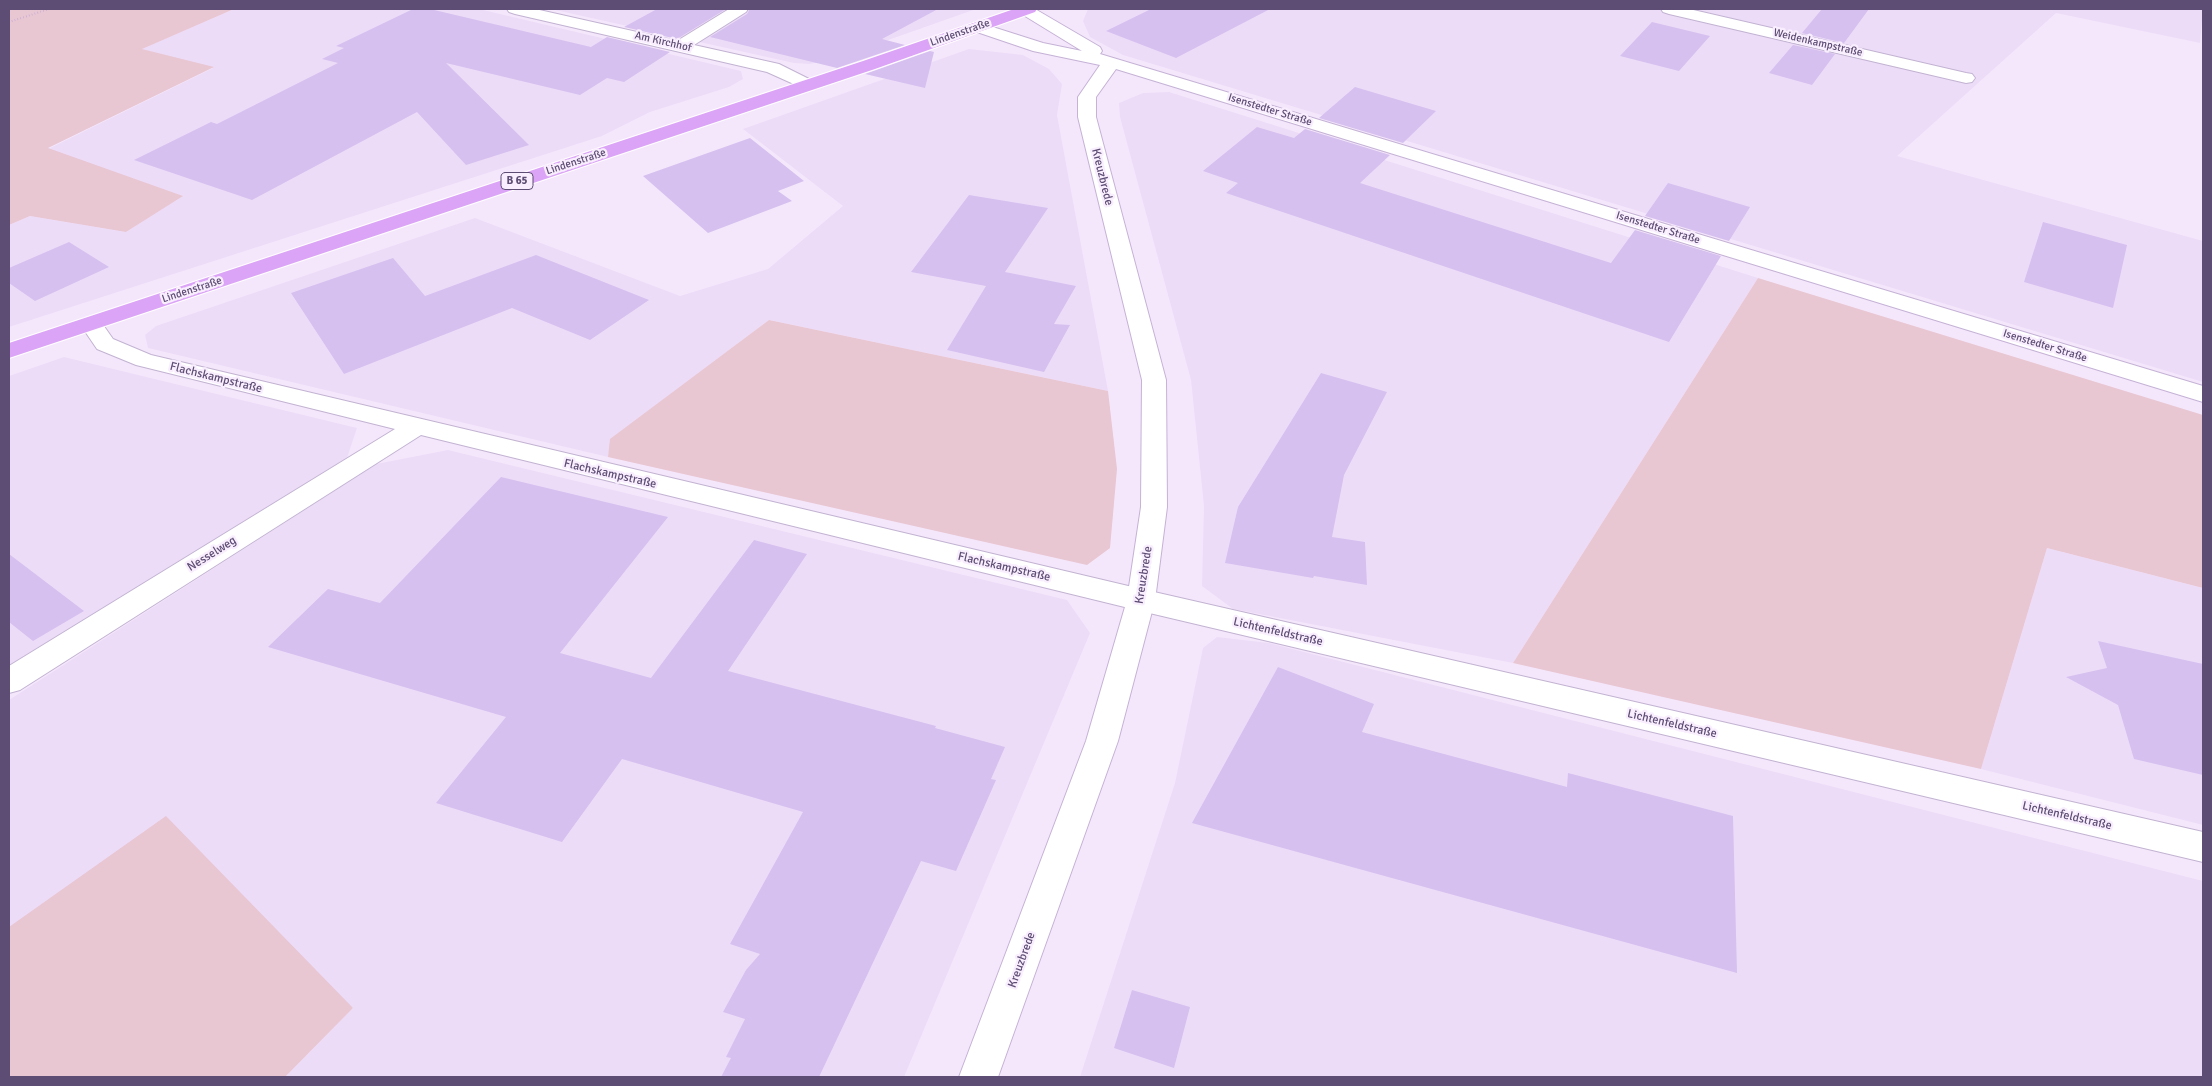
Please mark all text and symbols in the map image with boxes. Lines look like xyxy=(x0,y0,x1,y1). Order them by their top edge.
street label: Lindenstraße xyxy=(928,17,992,49)
street label: Weidenkampstraße xyxy=(1772,26,1864,60)
street label: Am Kirchhof xyxy=(633,29,693,55)
street label: Isenstedter Straße xyxy=(1226,91,1314,129)
street label: Lindenstraße xyxy=(544,146,608,178)
street label: Kreuzbrede xyxy=(1088,147,1116,207)
road number: B 65 xyxy=(501,172,533,190)
street label: Isenstedter Straße xyxy=(1614,209,1702,247)
street label: Lindenstraße xyxy=(160,274,224,306)
street label: Isenstedter Straße xyxy=(2001,327,2089,365)
street label: Flachskampstraße xyxy=(168,360,264,396)
street label: Flachskampstraße xyxy=(562,456,658,492)
street label: Nesselweg xyxy=(185,533,239,575)
street label: Kreuzbrede xyxy=(1132,545,1156,605)
street label: Flachskampstraße xyxy=(956,549,1052,585)
street label: Lichtenfeldstraße xyxy=(1232,615,1324,649)
street label: Lichtenfeldstraße xyxy=(1626,707,1718,741)
street label: Lichtenfeldstraße xyxy=(2021,799,2113,833)
street label: Kreuzbrede xyxy=(1005,930,1039,990)

